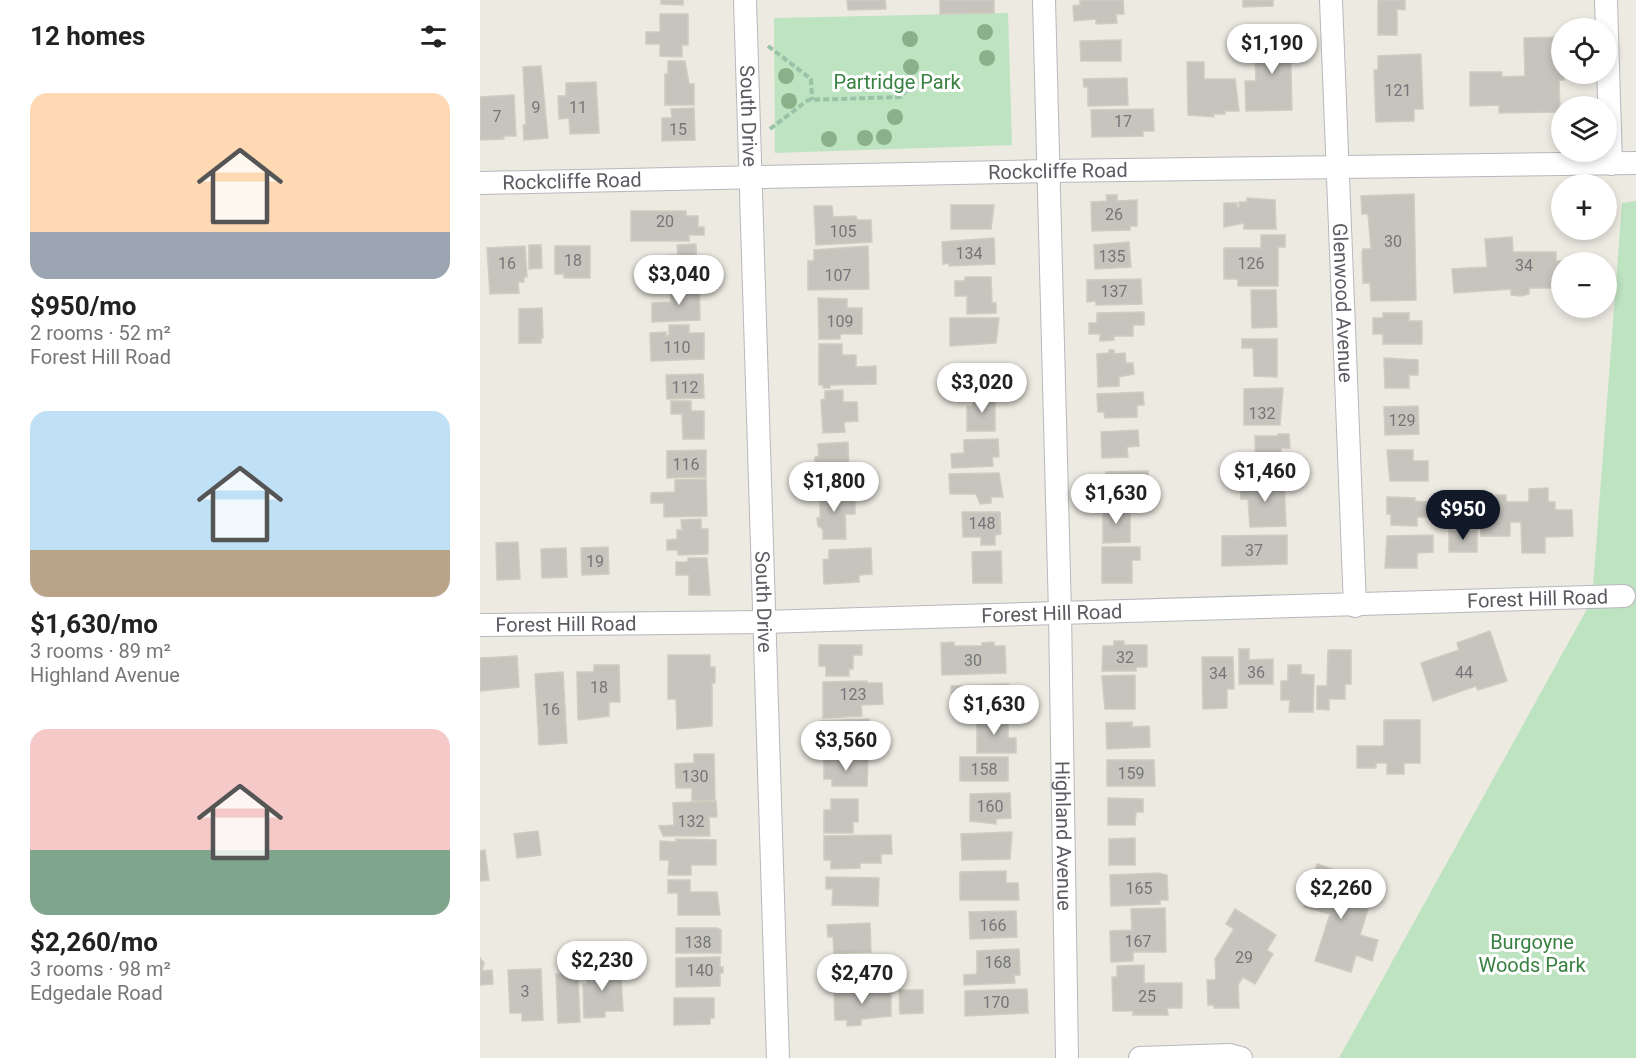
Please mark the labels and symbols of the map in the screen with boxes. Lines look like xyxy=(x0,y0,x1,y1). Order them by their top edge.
pin: $1,190 xyxy=(1223,24,1321,75)
street label: South Drive xyxy=(735,65,762,167)
park label: Partridge Park xyxy=(833,70,961,94)
house number: 121 xyxy=(1385,81,1411,100)
house number: 9 xyxy=(532,98,541,117)
house number: 11 xyxy=(569,98,587,117)
house number: 7 xyxy=(493,107,502,126)
house number: 17 xyxy=(1114,112,1132,131)
house number: 15 xyxy=(669,120,687,139)
street label: Rockcliffe Road xyxy=(988,158,1128,184)
street label: Rockcliffe Road xyxy=(502,168,642,195)
house number: 26 xyxy=(1105,205,1123,224)
house number: 20 xyxy=(656,212,674,231)
house number: 105 xyxy=(830,222,856,241)
street label: Glenwood Avenue xyxy=(1328,223,1358,383)
house number: 30 xyxy=(1384,232,1402,251)
house number: 134 xyxy=(956,244,982,263)
house number: 135 xyxy=(1099,247,1125,266)
house number: 18 xyxy=(564,251,582,270)
house number: 16 xyxy=(498,254,516,273)
house number: 126 xyxy=(1238,254,1264,273)
pin: $3,040 xyxy=(630,255,728,306)
house number: 34 xyxy=(1515,256,1533,275)
house number: 107 xyxy=(825,266,851,285)
house number: 137 xyxy=(1101,282,1127,301)
house number: 109 xyxy=(827,312,853,331)
house number: 110 xyxy=(664,338,690,357)
pin: $3,020 xyxy=(933,363,1031,414)
house number: 112 xyxy=(672,378,698,397)
house number: 132 xyxy=(1249,404,1275,423)
house number: 129 xyxy=(1389,411,1415,430)
pin: $1,460 xyxy=(1216,452,1314,503)
house number: 116 xyxy=(673,455,699,474)
pin: $1,800 xyxy=(785,462,883,513)
pin: $1,630 xyxy=(1067,474,1165,525)
pin: $950 xyxy=(1427,490,1499,541)
house number: 148 xyxy=(969,514,995,533)
house number: 37 xyxy=(1245,541,1263,560)
street label: South Drive xyxy=(750,550,777,653)
house number: 19 xyxy=(586,552,604,571)
street label: Forest Hill Road xyxy=(1467,584,1609,613)
street label: Forest Hill Road xyxy=(981,599,1123,627)
street label: Forest Hill Road xyxy=(495,611,637,637)
house number: 32 xyxy=(1116,648,1134,667)
house number: 30 xyxy=(964,651,982,670)
house number: 36 xyxy=(1247,663,1265,682)
house number: 44 xyxy=(1455,663,1473,682)
house number: 34 xyxy=(1209,664,1227,683)
house number: 18 xyxy=(590,678,608,697)
house number: 123 xyxy=(840,685,866,704)
pin: $1,630 xyxy=(945,685,1043,736)
house number: 16 xyxy=(542,700,560,719)
pin: $3,560 xyxy=(797,721,895,772)
house number: 158 xyxy=(971,760,997,779)
street label: Highland Avenue xyxy=(1050,761,1077,911)
house number: 159 xyxy=(1118,764,1144,783)
house number: 130 xyxy=(682,767,708,786)
house number: 160 xyxy=(977,797,1003,816)
house number: 132 xyxy=(678,812,704,831)
pin: $2,260 xyxy=(1292,869,1390,920)
house number: 165 xyxy=(1126,879,1152,898)
house number: 166 xyxy=(980,916,1006,935)
park label: Burgoyne Woods Park xyxy=(1478,930,1586,977)
house number: 167 xyxy=(1125,932,1151,951)
house number: 138 xyxy=(685,933,711,952)
pin: $2,230 xyxy=(553,941,651,992)
house number: 29 xyxy=(1235,948,1253,967)
house number: 168 xyxy=(985,953,1011,972)
pin: $2,470 xyxy=(813,954,911,1005)
house number: 140 xyxy=(687,961,713,980)
house number: 3 xyxy=(521,982,530,1001)
house number: 25 xyxy=(1138,987,1156,1006)
house number: 170 xyxy=(983,993,1009,1012)

